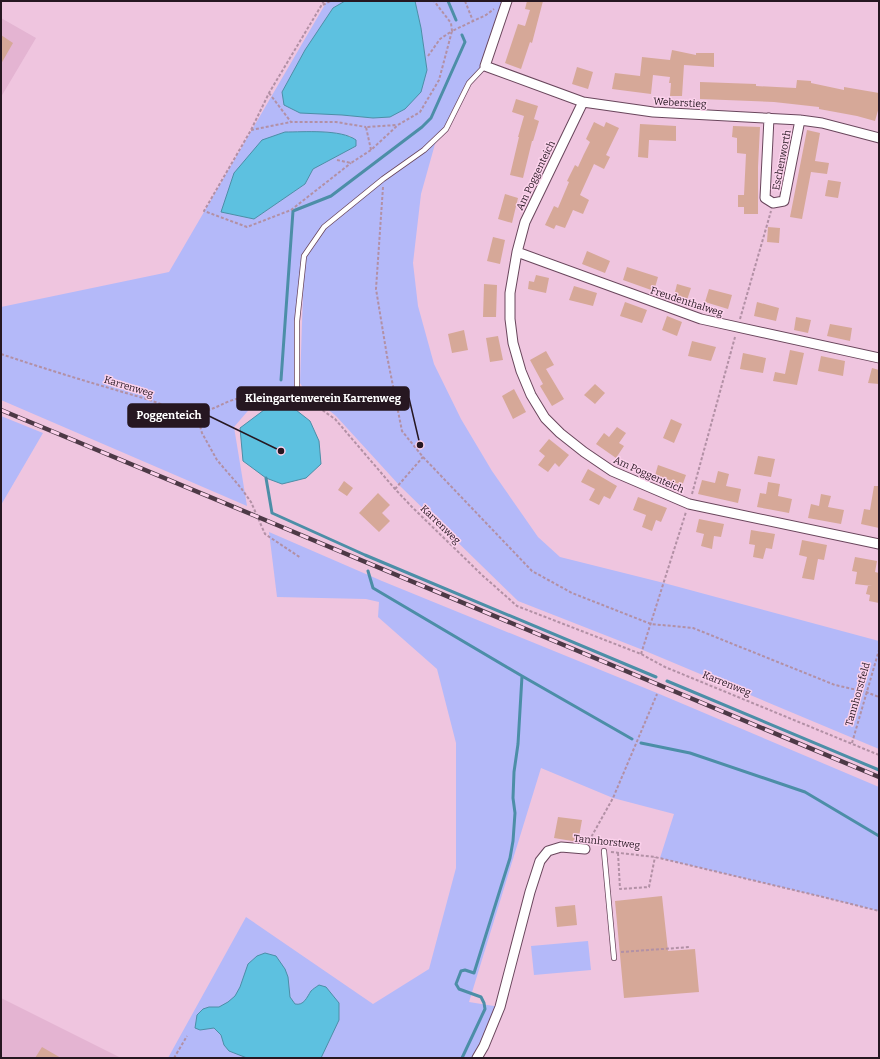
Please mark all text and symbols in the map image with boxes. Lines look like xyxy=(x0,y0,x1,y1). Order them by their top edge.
street label: Weberstieg xyxy=(653,96,707,110)
street label: Eschenworth xyxy=(770,128,794,191)
street label: Am Poggenteich xyxy=(514,138,558,212)
street label: Freudenthalweg xyxy=(649,285,725,319)
street label: Karrenweg xyxy=(103,374,155,400)
callout: Kleingartenverein Karrenweg xyxy=(237,387,409,410)
text: Kleingartenverein Karrenweg xyxy=(245,392,402,405)
callout: Poggenteich xyxy=(128,404,209,427)
text: Poggenteich xyxy=(137,409,202,422)
street label: Am Poggenteich xyxy=(611,454,686,496)
street label: Karrenweg xyxy=(418,503,463,547)
street label: Tannhorstfeld xyxy=(843,661,873,728)
street label: Karrenweg xyxy=(701,669,753,699)
street label: Tannhorstweg xyxy=(573,833,641,851)

